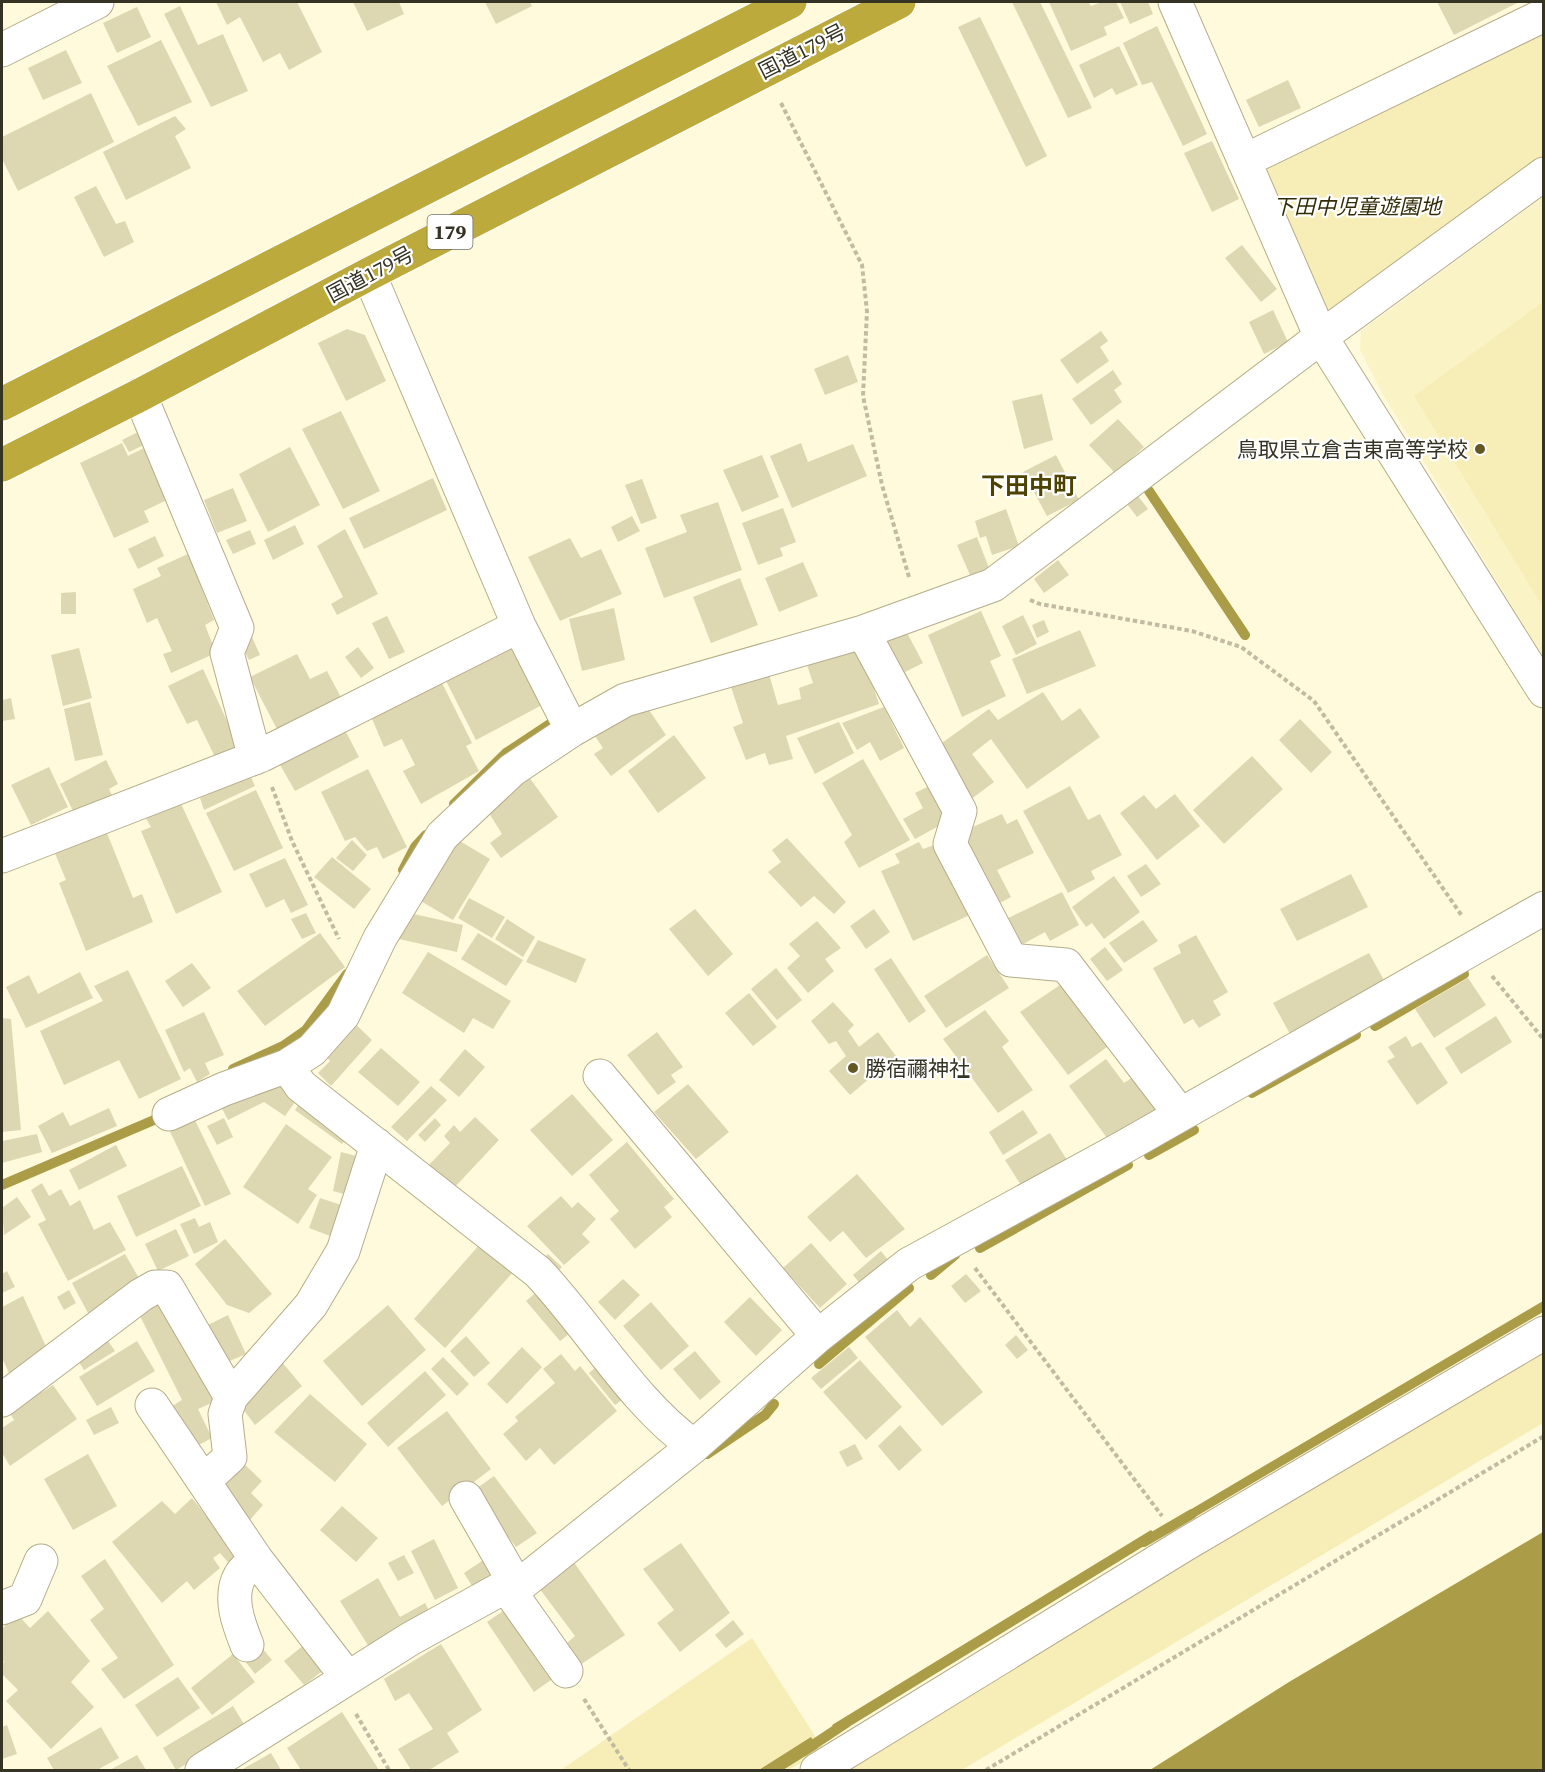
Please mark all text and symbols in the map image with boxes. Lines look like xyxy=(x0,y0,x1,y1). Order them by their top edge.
street label: 国道179号 xyxy=(753,17,851,85)
park label: 下田中児童遊園地 xyxy=(1273,192,1443,221)
road number: 179 xyxy=(428,215,472,249)
street label: 国道179号 xyxy=(321,239,419,309)
place label: 鳥取県立倉吉東高等学校 xyxy=(1237,435,1468,464)
marker: 鳥取県立倉吉東高等学校 xyxy=(1473,442,1487,456)
district label: 下田中町 xyxy=(981,469,1077,502)
place label: 勝宿禰神社 xyxy=(865,1054,970,1083)
marker: 勝宿禰神社 xyxy=(846,1061,860,1075)

